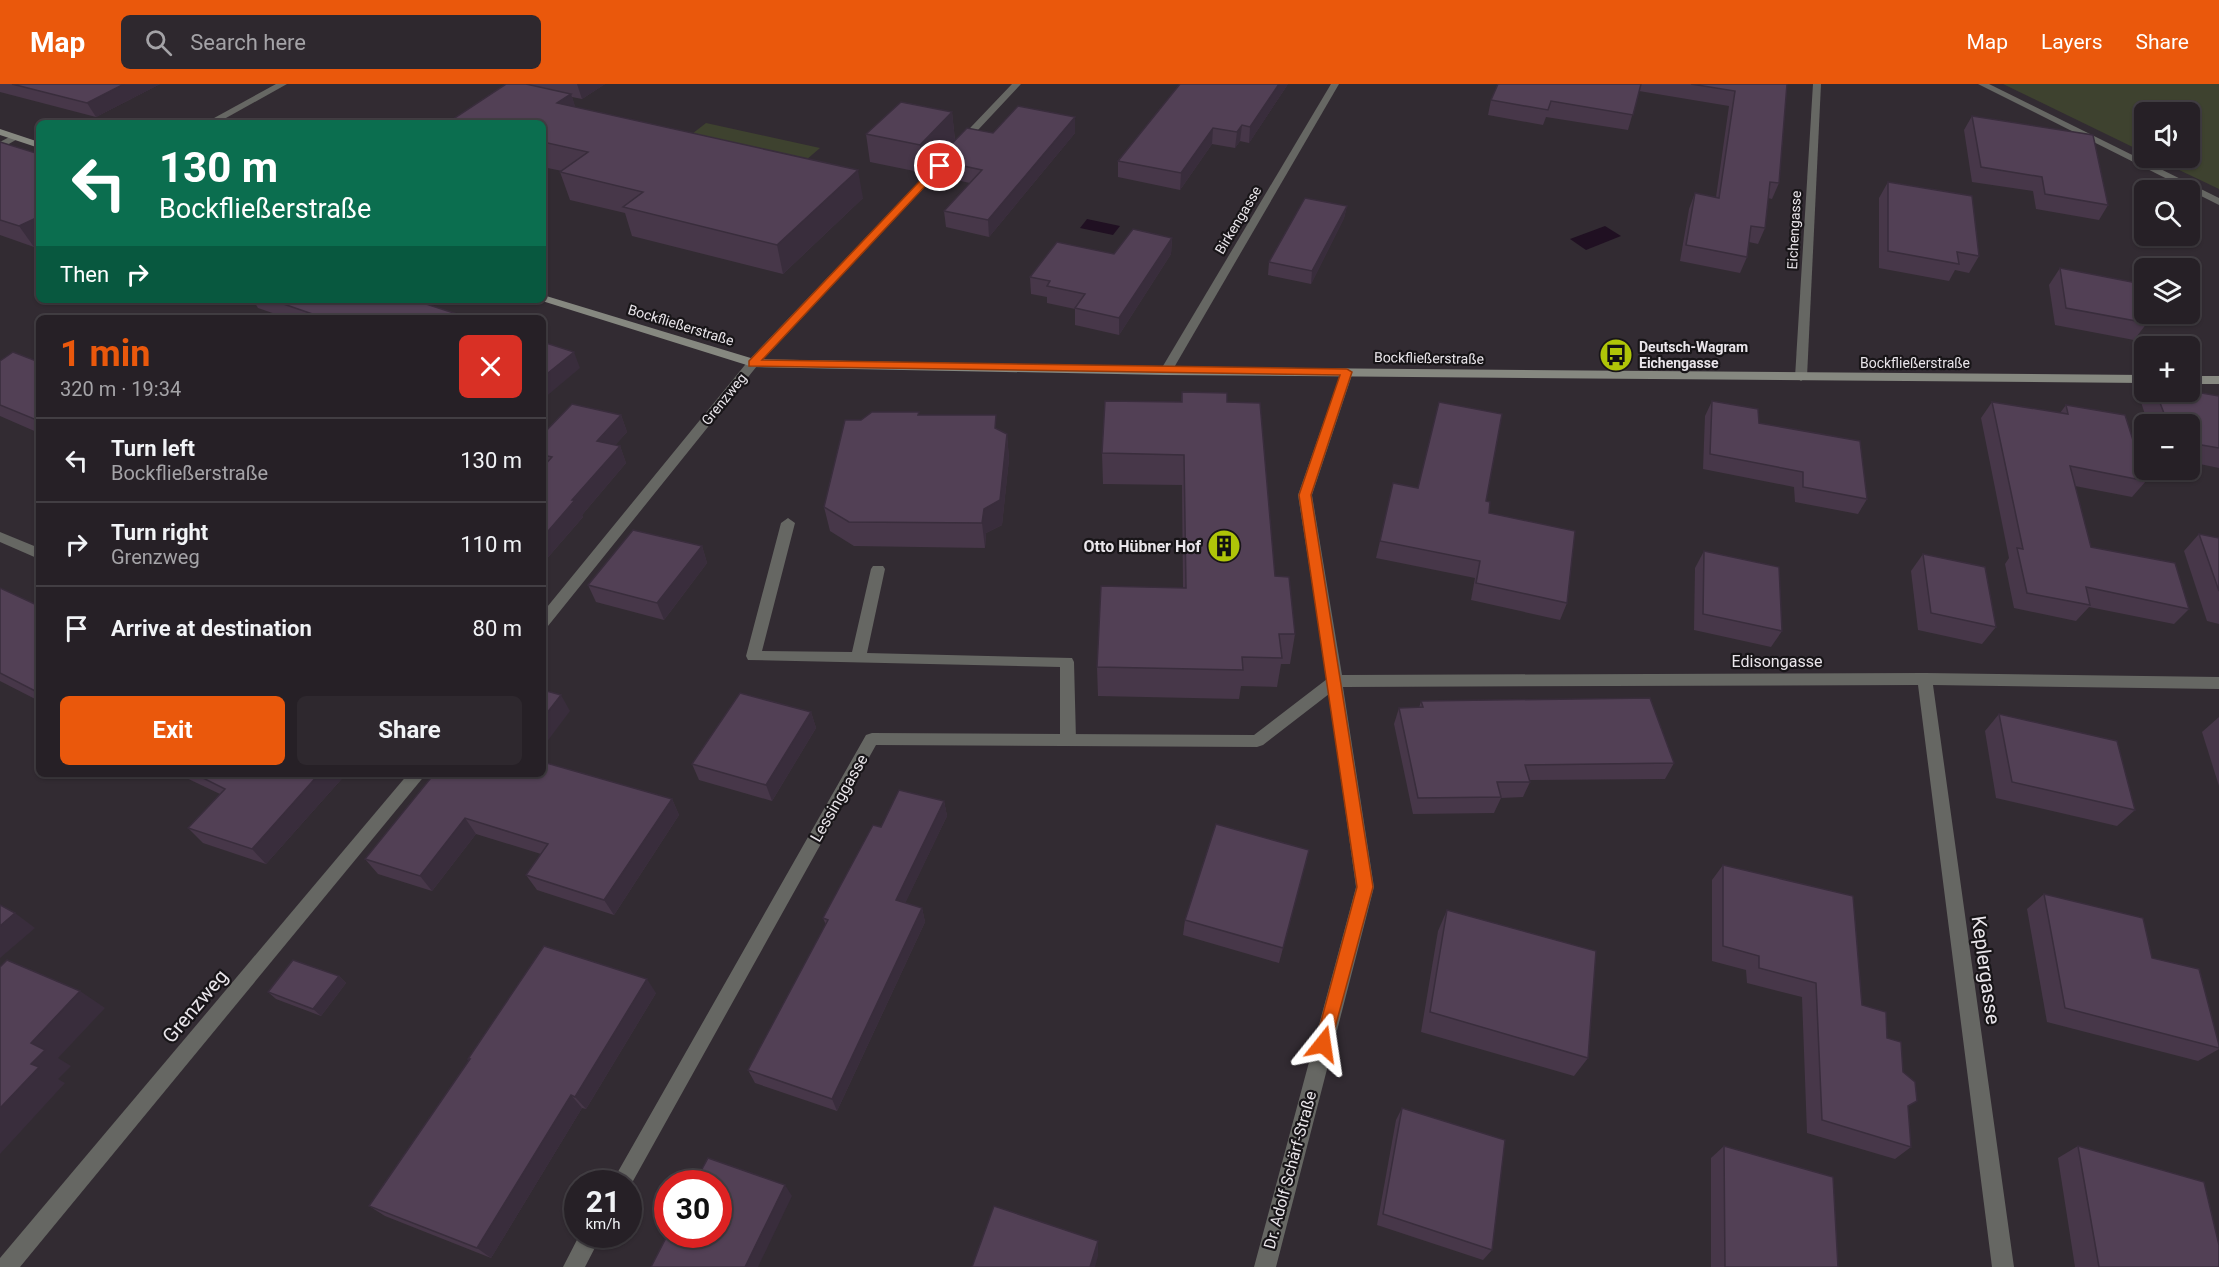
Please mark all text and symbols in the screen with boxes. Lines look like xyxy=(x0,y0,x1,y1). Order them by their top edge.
search box xyxy=(121,15,541,69)
text: Map xyxy=(30,26,85,59)
icon: search xyxy=(142,26,175,59)
text: Search here xyxy=(190,30,306,55)
text: Map xyxy=(1966,30,2008,54)
text: Layers xyxy=(2041,30,2102,54)
text: Share xyxy=(2135,30,2189,54)
map controls xyxy=(2134,102,2200,480)
button: sound xyxy=(2134,102,2200,168)
pin xyxy=(914,140,965,191)
text: 130 m xyxy=(159,143,278,192)
icon: left xyxy=(60,144,138,222)
icon: arrive xyxy=(923,149,956,182)
button: search xyxy=(2134,180,2200,246)
street label: Birkengasse xyxy=(1211,183,1265,257)
street label: Eichengasse xyxy=(1784,190,1804,270)
text: Bockfließerstraße xyxy=(159,193,371,225)
icon: right xyxy=(121,258,154,291)
button: layers xyxy=(2134,258,2200,324)
text: Then xyxy=(60,262,109,287)
street label: Bockfließerstraße xyxy=(626,301,736,349)
text: 1 min xyxy=(60,333,151,375)
button: close xyxy=(459,335,522,398)
button: + xyxy=(2134,336,2200,402)
bus stop icon: Deutsch-Wagram Eichengasse xyxy=(1598,337,1634,373)
place label: Deutsch-Wagram Eichengasse xyxy=(1639,339,1748,371)
street label: Bockfließerstraße xyxy=(1374,349,1484,367)
street label: Bockfließerstraße xyxy=(1860,355,1970,371)
street label: Grenzweg xyxy=(698,370,750,428)
text: 320 m · 19:34 xyxy=(60,377,181,401)
button: − xyxy=(2134,414,2200,480)
text: Turn left xyxy=(111,436,195,461)
icon: left xyxy=(60,444,93,477)
text: 130 m xyxy=(460,448,522,473)
text: Bockfließerstraße xyxy=(111,461,268,485)
text: Turn right xyxy=(111,520,208,545)
icon: right xyxy=(60,528,93,561)
building icon: Otto Hübner Hof xyxy=(1206,528,1242,564)
text: 110 m xyxy=(460,532,522,557)
place label: Otto Hübner Hof xyxy=(1084,537,1201,556)
text: Grenzweg xyxy=(111,545,200,569)
icon: arrive xyxy=(60,612,93,645)
text: Arrive at destination xyxy=(111,616,312,641)
text: 80 m xyxy=(473,616,522,641)
street label: Edisongasse xyxy=(1732,652,1822,671)
button: Exit xyxy=(60,696,285,765)
button: Share xyxy=(297,696,522,765)
street label: Lessinggasse xyxy=(806,751,872,845)
street label: Keplergasse xyxy=(1966,914,2006,1026)
street label: Grenzweg xyxy=(157,964,233,1048)
position arrow xyxy=(1291,1012,1355,1076)
street label: Dr. Adolf Schärf-Straße xyxy=(1260,1089,1320,1251)
speed limit sign: 30 xyxy=(654,1170,732,1248)
text: 21 xyxy=(586,1184,620,1219)
text: km/h xyxy=(585,1215,621,1233)

